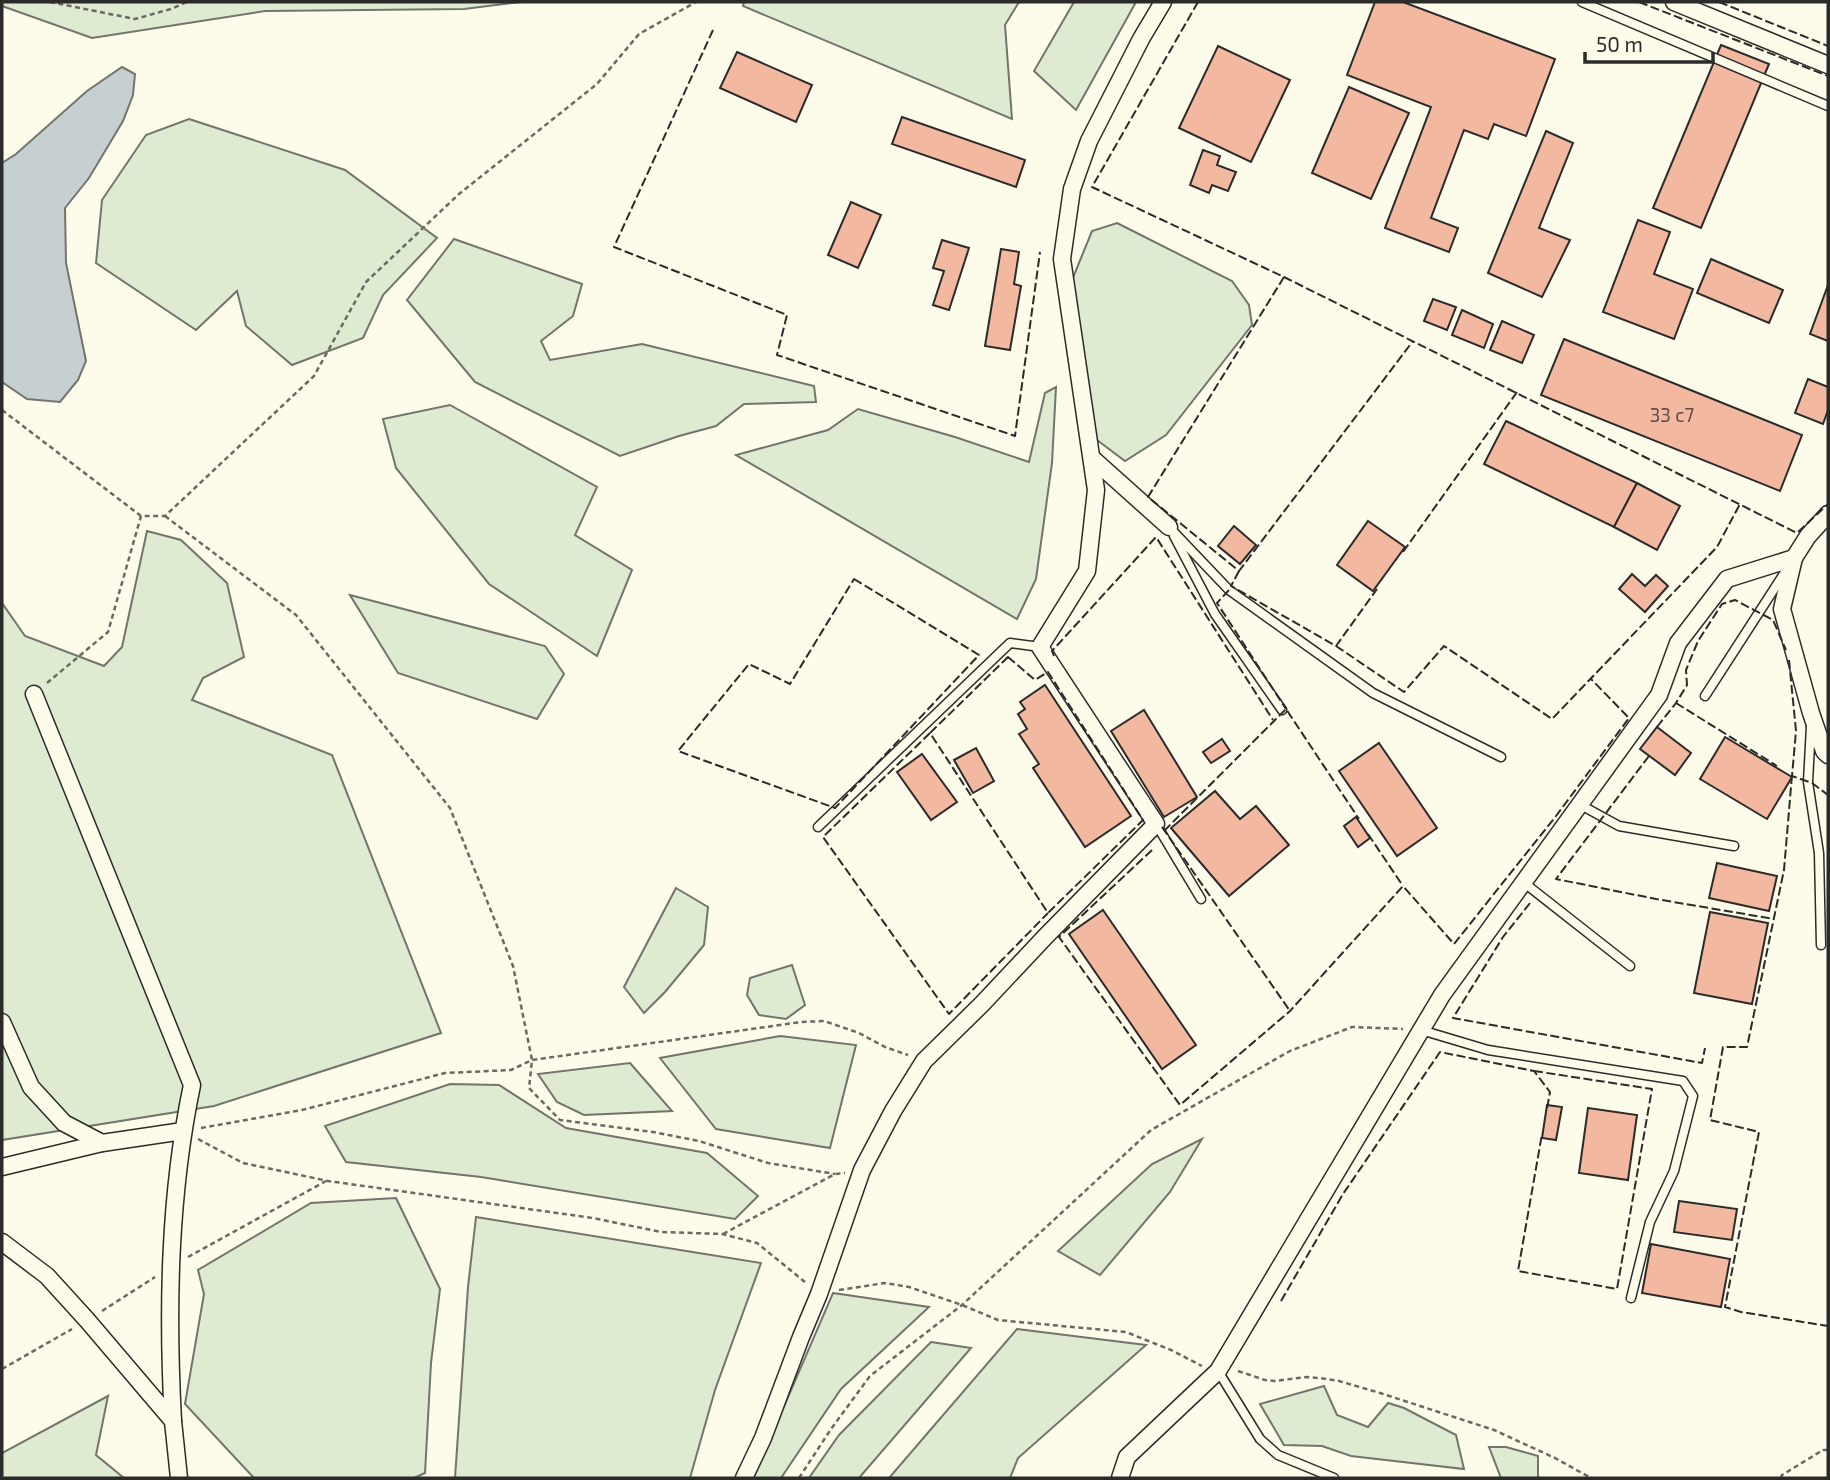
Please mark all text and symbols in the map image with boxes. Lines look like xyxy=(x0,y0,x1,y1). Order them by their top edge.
scale bar xyxy=(1585,21,1713,65)
text: 50 m xyxy=(1596,31,1643,56)
house number: 33 с7 xyxy=(1650,403,1694,426)

